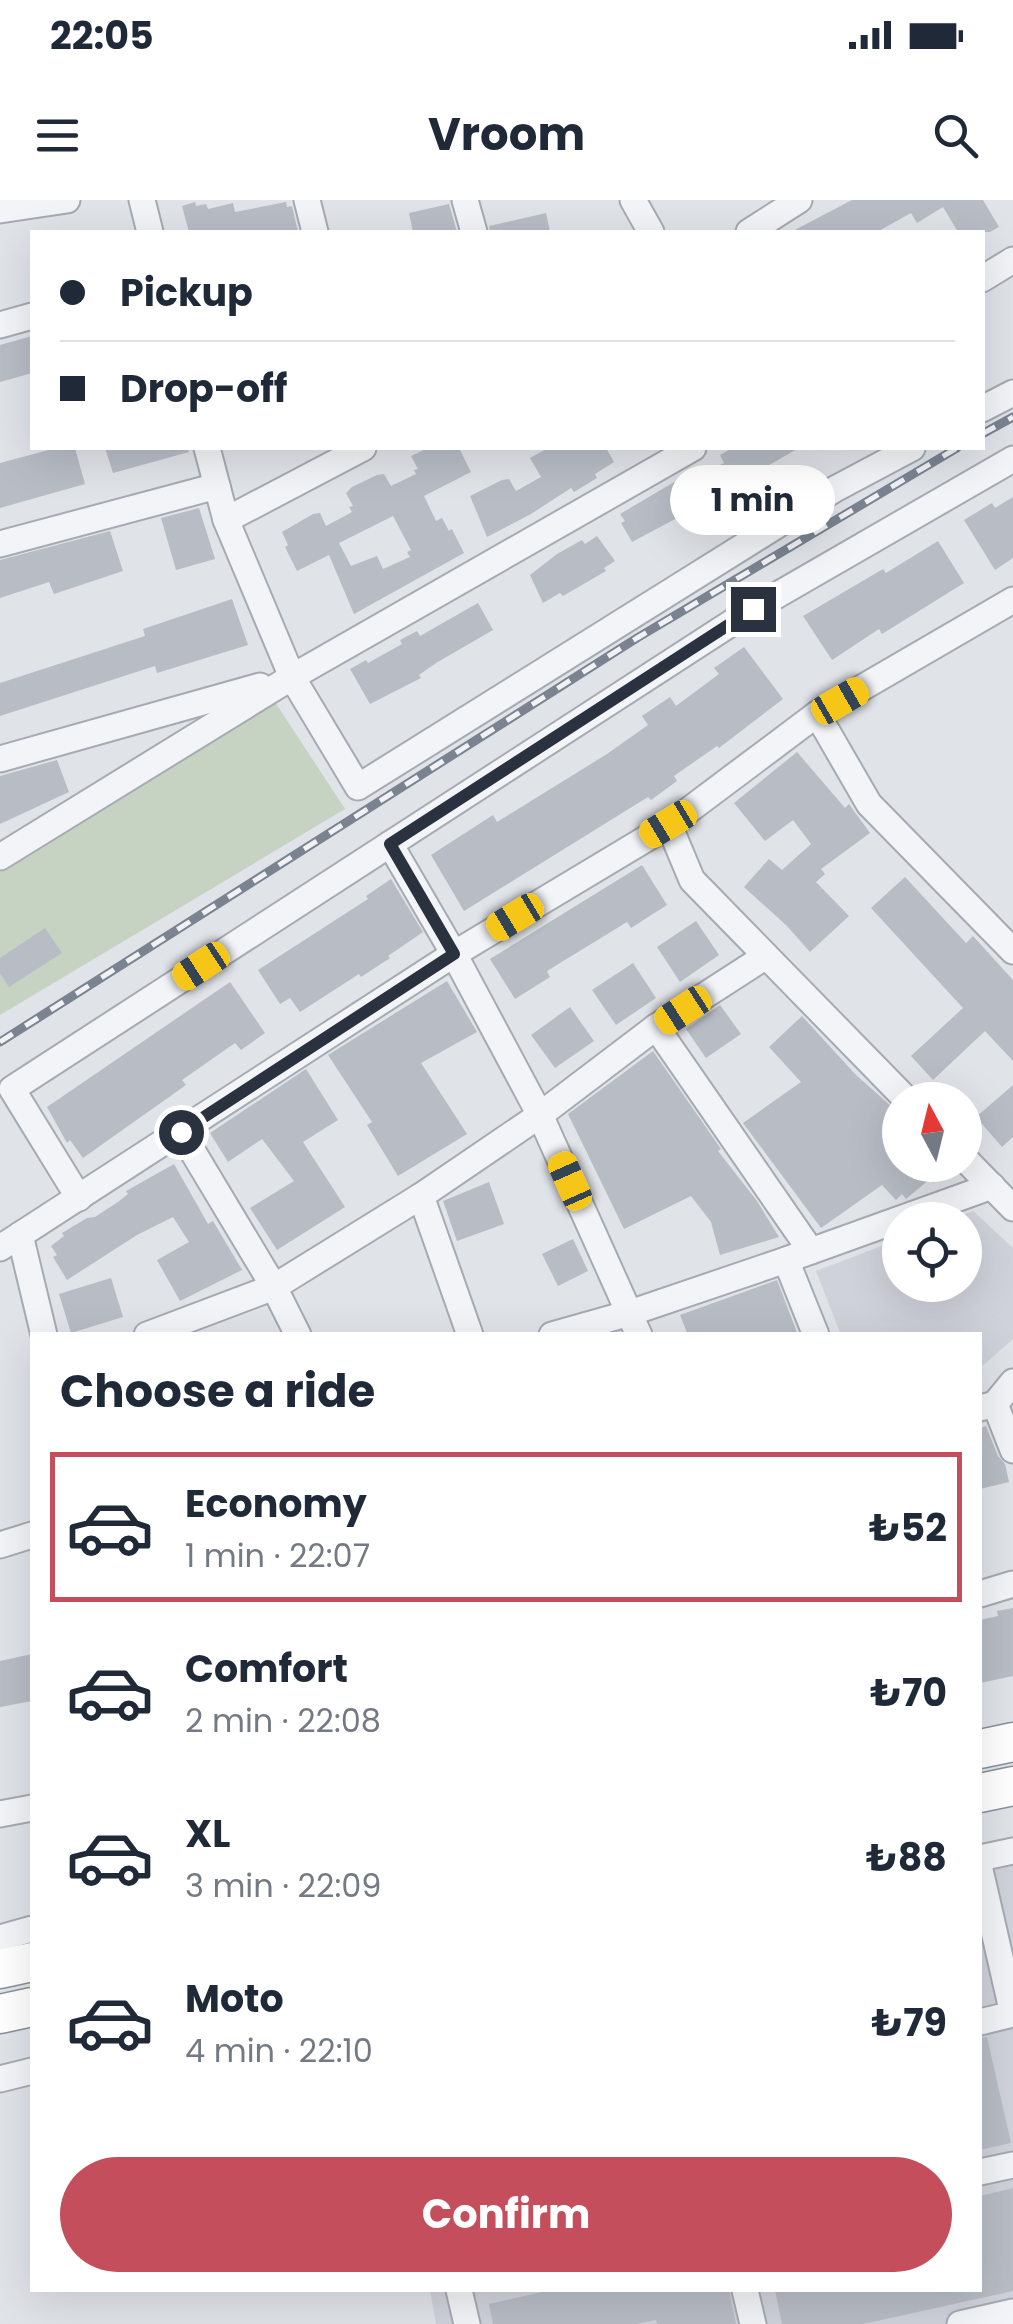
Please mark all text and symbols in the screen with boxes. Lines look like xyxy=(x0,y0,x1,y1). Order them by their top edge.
text: 22:05 xyxy=(50,9,154,62)
text: Vroom xyxy=(428,103,585,166)
icon: menu xyxy=(30,108,85,163)
icon: search xyxy=(928,108,983,163)
text: Pickup xyxy=(120,266,253,319)
text: Drop-off xyxy=(120,362,288,415)
callout: 1 min xyxy=(670,464,836,534)
text: 1 min xyxy=(711,477,794,522)
route end xyxy=(731,587,776,632)
car xyxy=(807,673,873,729)
car xyxy=(635,796,701,852)
car xyxy=(482,889,548,945)
car xyxy=(168,937,234,995)
car xyxy=(650,981,716,1039)
north arrow xyxy=(882,1082,982,1182)
map controls xyxy=(882,1082,982,1302)
route start xyxy=(159,1110,204,1155)
car xyxy=(544,1147,596,1215)
button: locate xyxy=(882,1202,982,1302)
text: Choose a ride xyxy=(60,1360,375,1423)
text: Economy xyxy=(185,1477,367,1530)
icon: car xyxy=(65,1482,155,1572)
text: ₺52 xyxy=(869,1501,947,1554)
text: 1 min · 22:07 xyxy=(185,1533,370,1578)
text: Comfort xyxy=(185,1642,348,1695)
icon: car xyxy=(65,1647,155,1737)
text: ₺70 xyxy=(870,1666,947,1719)
text: 2 min · 22:08 xyxy=(185,1698,381,1743)
text: XL xyxy=(185,1807,230,1860)
icon: car xyxy=(65,1812,155,1902)
text: ₺88 xyxy=(866,1831,947,1884)
text: 3 min · 22:09 xyxy=(185,1863,381,1908)
text: Moto xyxy=(185,1972,284,2025)
icon: car xyxy=(65,1977,155,2067)
text: ₺79 xyxy=(872,1996,947,2049)
text: 4 min · 22:10 xyxy=(185,2028,373,2073)
button: Confirm xyxy=(60,2157,952,2272)

